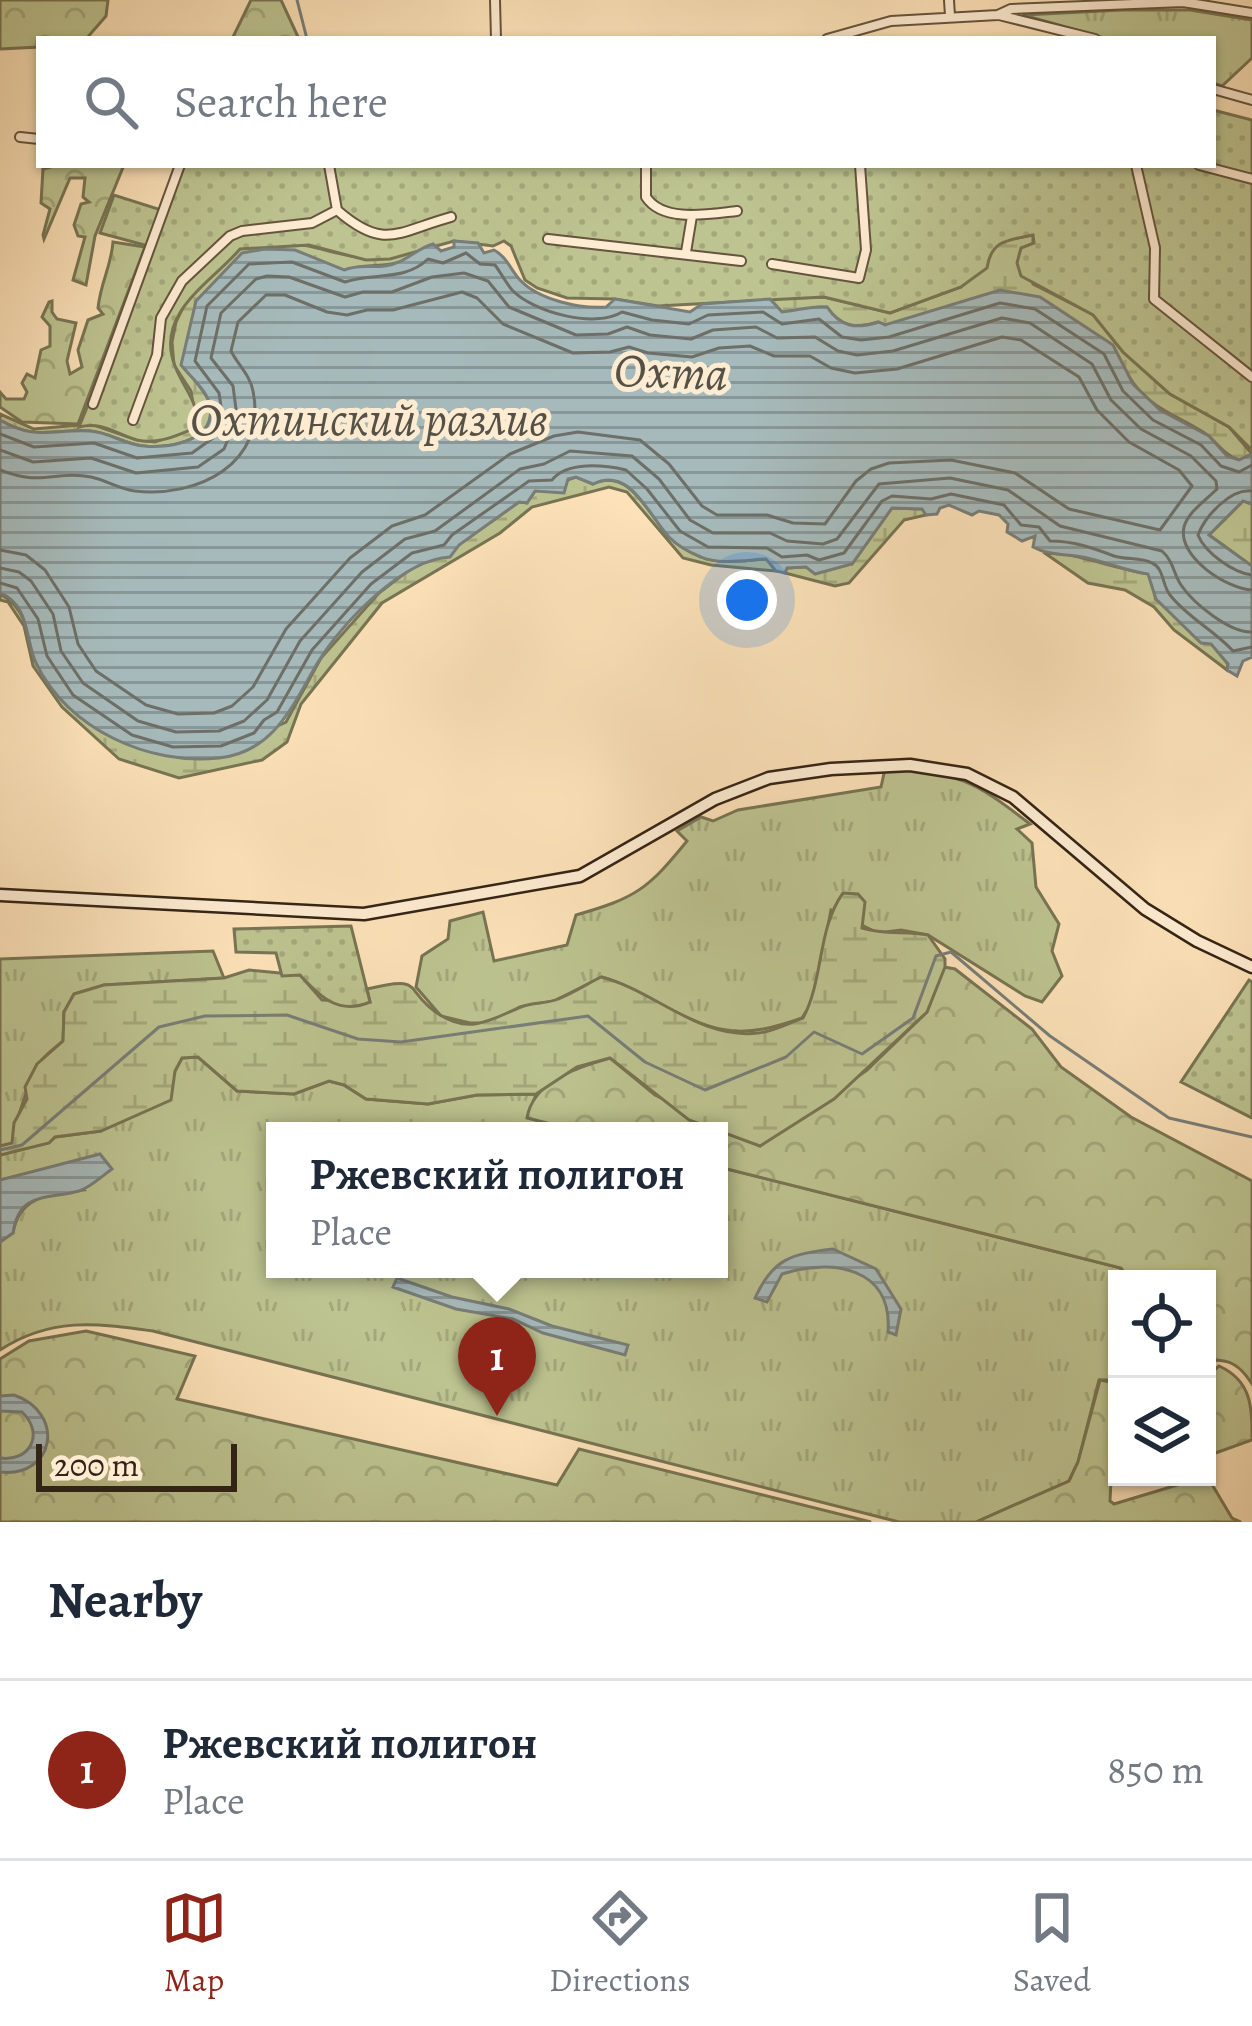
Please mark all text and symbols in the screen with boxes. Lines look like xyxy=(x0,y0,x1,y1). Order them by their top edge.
search box xyxy=(36,36,1216,168)
icon: search xyxy=(78,69,144,135)
text: Search here xyxy=(174,71,388,133)
water label: Охта xyxy=(613,337,729,407)
water label: Охтинский разлив xyxy=(190,386,548,452)
your location xyxy=(717,570,777,630)
popup xyxy=(266,1122,728,1278)
text: Ржевский полигон xyxy=(309,1143,685,1205)
text: Place xyxy=(309,1205,392,1258)
map controls xyxy=(1108,1270,1216,1486)
button: locate xyxy=(1108,1270,1216,1378)
pin: 1 xyxy=(458,1317,536,1416)
button: layers xyxy=(1108,1378,1216,1486)
scale bar xyxy=(36,1438,237,1491)
text: 200 m xyxy=(54,1442,139,1487)
text: Nearby xyxy=(48,1565,202,1635)
text: Ржевский полигон xyxy=(162,1712,537,1774)
text: 1 xyxy=(80,1743,94,1796)
text: 850 m xyxy=(1107,1743,1204,1796)
text: Place xyxy=(162,1774,245,1827)
tab: Map xyxy=(161,1885,227,2002)
tab: Directions xyxy=(549,1885,691,2002)
tab: Saved xyxy=(1013,1885,1091,2002)

